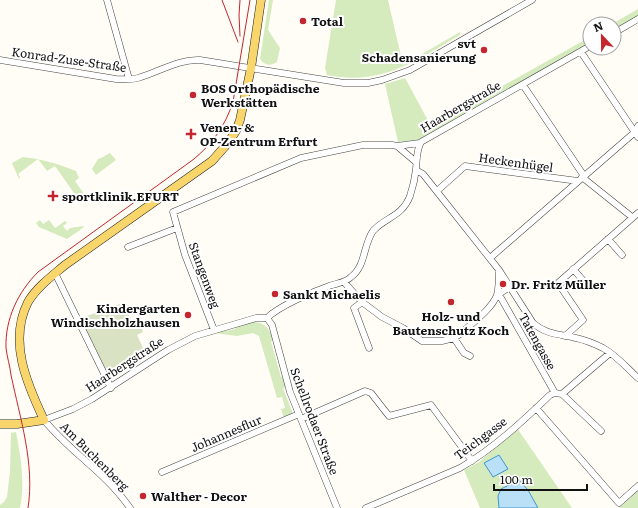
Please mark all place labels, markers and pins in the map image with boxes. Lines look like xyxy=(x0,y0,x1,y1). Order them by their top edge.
place label: Total xyxy=(311,12,344,30)
marker: Total xyxy=(298,16,308,26)
place label: svt Schadensanierung xyxy=(362,34,477,66)
marker: svt Schadensanierung xyxy=(479,45,489,55)
place label: BOS Orthopädische Werkstätten xyxy=(201,79,320,111)
marker: BOS Orthopädische Werkstätten xyxy=(188,90,198,100)
place label: Venen- & OP-Zentrum Erfurt xyxy=(200,118,318,150)
marker: Venen- & OP-Zentrum Erfurt xyxy=(185,128,197,140)
place label: sportklinik.EFURT xyxy=(62,187,179,205)
marker: sportklinik.EFURT xyxy=(47,190,59,202)
place label: Dr. Fritz Müller xyxy=(511,275,607,293)
marker: Dr. Fritz Müller xyxy=(498,279,508,289)
place label: Sankt Michaelis xyxy=(283,285,380,303)
marker: Sankt Michaelis xyxy=(270,289,280,299)
marker: Holz- und Bautenschutz Koch xyxy=(446,297,456,307)
place label: Kindergarten Windischholzhausen xyxy=(51,299,181,331)
place label: Holz- und Bautenschutz Koch xyxy=(393,307,509,339)
marker: Kindergarten Windischholzhausen xyxy=(183,310,193,320)
place label: Walther - Decor xyxy=(151,487,247,505)
marker: Walther - Decor xyxy=(138,491,148,501)

